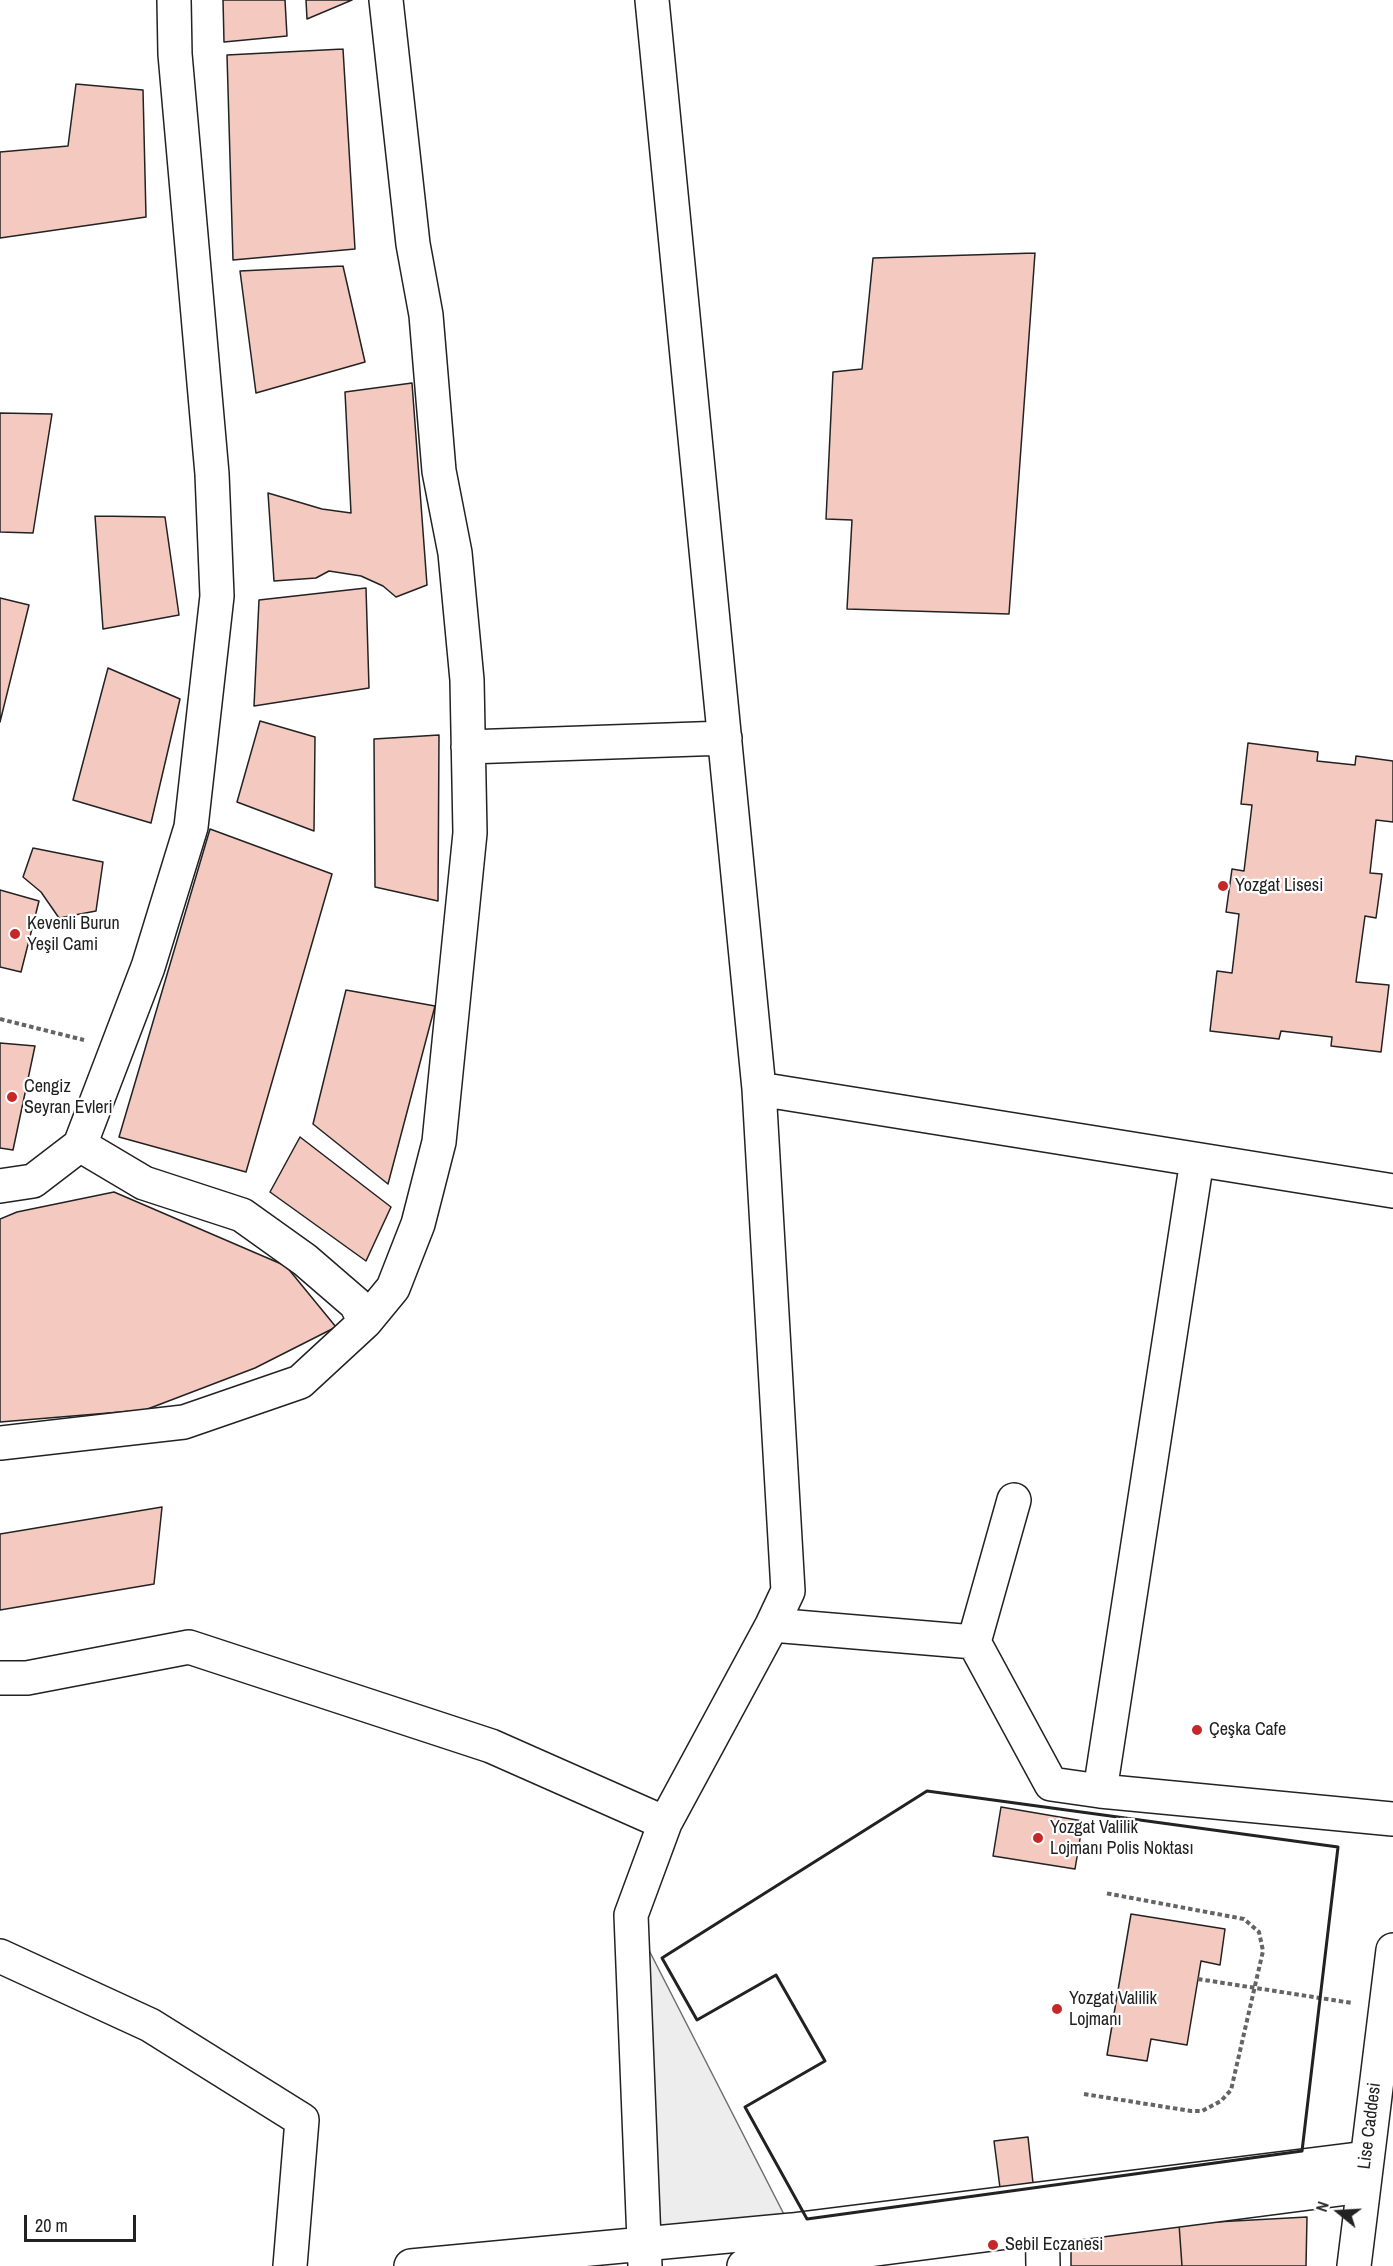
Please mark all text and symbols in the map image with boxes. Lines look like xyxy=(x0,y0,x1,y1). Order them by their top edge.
place label: Yozgat Lisesi xyxy=(1235,875,1323,897)
marker: Yozgat Lisesi xyxy=(1216,879,1230,893)
place label: Kevenli Burun Yeşil Cami xyxy=(27,913,120,956)
marker: Kevenli Burun Yeşil Cami xyxy=(8,927,22,941)
place label: Cengiz Seyran Evleri xyxy=(24,1076,113,1118)
marker: Cengiz Seyran Evleri xyxy=(5,1090,19,1104)
place label: Çeşka Cafe xyxy=(1209,1719,1286,1741)
marker: Çeşka Cafe xyxy=(1190,1723,1204,1737)
place label: Yozgat Valilik Lojmanı Polis Noktası xyxy=(1050,1817,1194,1860)
marker: Yozgat Valilik Lojmanı Polis Noktası xyxy=(1031,1831,1045,1845)
place label: Yozgat Valilik Lojmanı xyxy=(1069,1988,1157,2030)
marker: Yozgat Valilik Lojmanı xyxy=(1050,2002,1064,2016)
street label: Lise Caddesi xyxy=(1354,2082,1386,2170)
north arrow xyxy=(1309,2182,1369,2242)
text: N xyxy=(1310,2199,1334,2214)
scale bar xyxy=(27,2203,140,2241)
text: 20 m xyxy=(35,2213,68,2238)
place label: Sebil Eczanesi xyxy=(1005,2234,1103,2256)
marker: Sebil Eczanesi xyxy=(986,2238,1000,2252)

